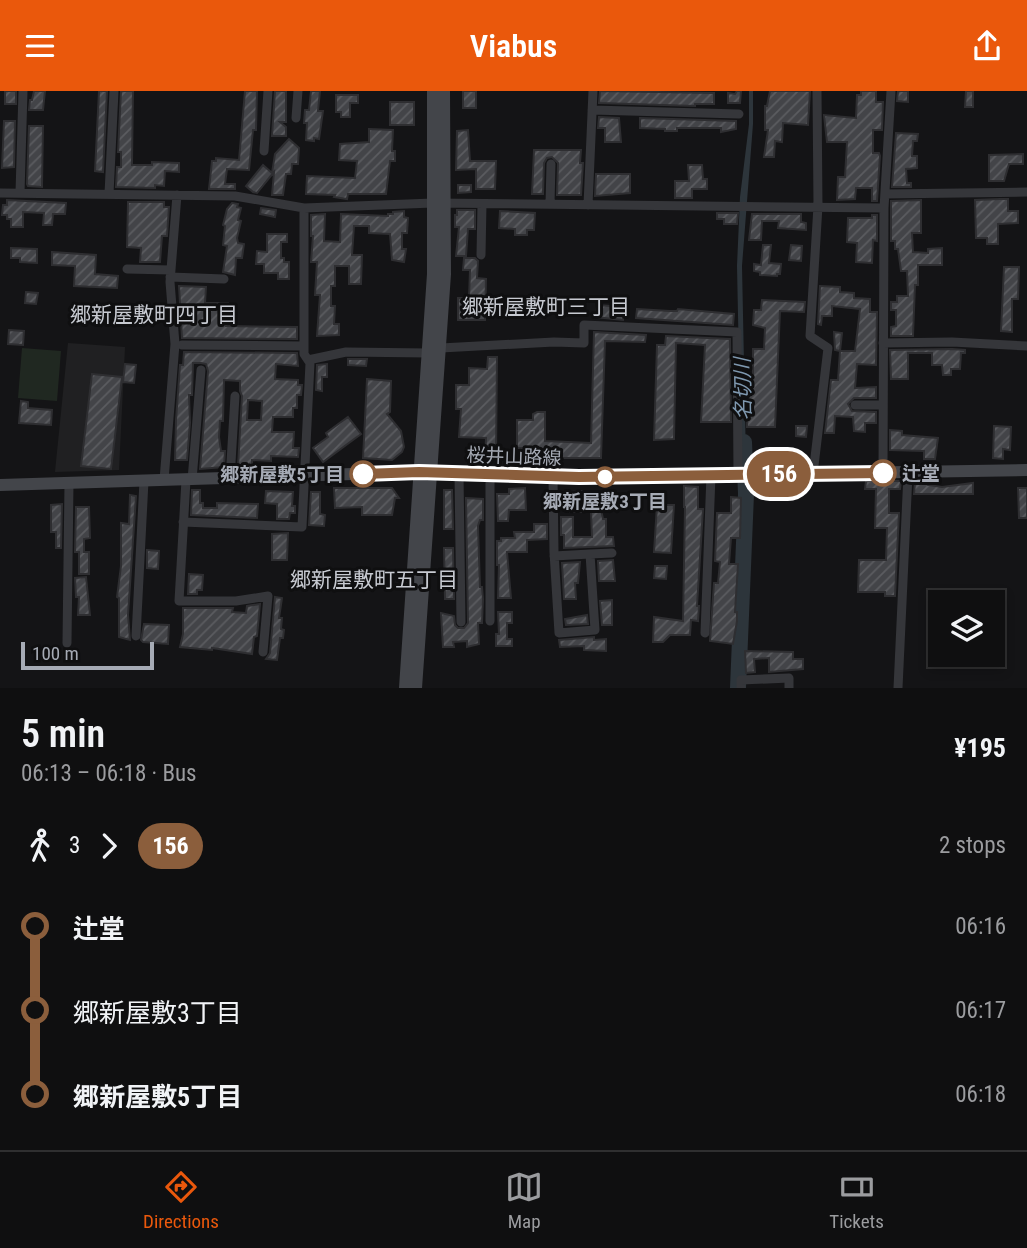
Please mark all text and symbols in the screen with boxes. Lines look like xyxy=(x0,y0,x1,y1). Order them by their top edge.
icon: menu xyxy=(21,27,59,65)
text: Viabus xyxy=(470,27,557,65)
icon: share xyxy=(968,27,1006,65)
district label: 郷新屋敷町三丁目 xyxy=(462,295,630,319)
district label: 郷新屋敷町四丁目 xyxy=(70,303,238,327)
water label: 名切川 xyxy=(730,355,756,421)
street label: 桜井山路線 xyxy=(466,443,562,470)
line badge: 156 xyxy=(739,451,819,497)
text: 156 xyxy=(761,460,797,488)
marker: 辻堂 xyxy=(870,460,896,486)
marker: 郷新屋敷5丁目 xyxy=(350,461,376,487)
place label: 辻堂 xyxy=(902,462,940,485)
place label: 郷新屋敷5丁目 xyxy=(220,463,344,486)
marker: 郷新屋敷3丁目 xyxy=(595,467,615,487)
place label: 郷新屋敷3丁目 xyxy=(543,490,667,513)
district label: 郷新屋敷町五丁目 xyxy=(290,568,458,592)
map controls xyxy=(928,590,1005,667)
button: layers xyxy=(928,590,1005,667)
scale bar xyxy=(21,639,154,671)
text: 100 m xyxy=(32,642,79,665)
text: 5 min xyxy=(21,712,105,756)
text: ¥195 xyxy=(954,733,1006,763)
text: 06:13 – 06:18 · Bus xyxy=(21,760,197,787)
icon: walk xyxy=(21,827,59,865)
icon: forward xyxy=(90,827,128,865)
text: 3 xyxy=(69,832,80,859)
text: 156 xyxy=(152,832,189,860)
text: 2 stops xyxy=(939,832,1006,859)
text: 06:16 xyxy=(955,913,1006,940)
text: 辻堂 xyxy=(73,914,125,944)
text: 06:17 xyxy=(955,997,1006,1024)
text: 郷新屋敷3丁目 xyxy=(73,998,242,1028)
text: 06:18 xyxy=(955,1081,1006,1108)
text: 郷新屋敷5丁目 xyxy=(73,1082,242,1112)
tab: Directions xyxy=(143,1168,219,1233)
tab: Map xyxy=(505,1168,543,1233)
tab: Tickets xyxy=(829,1168,884,1233)

